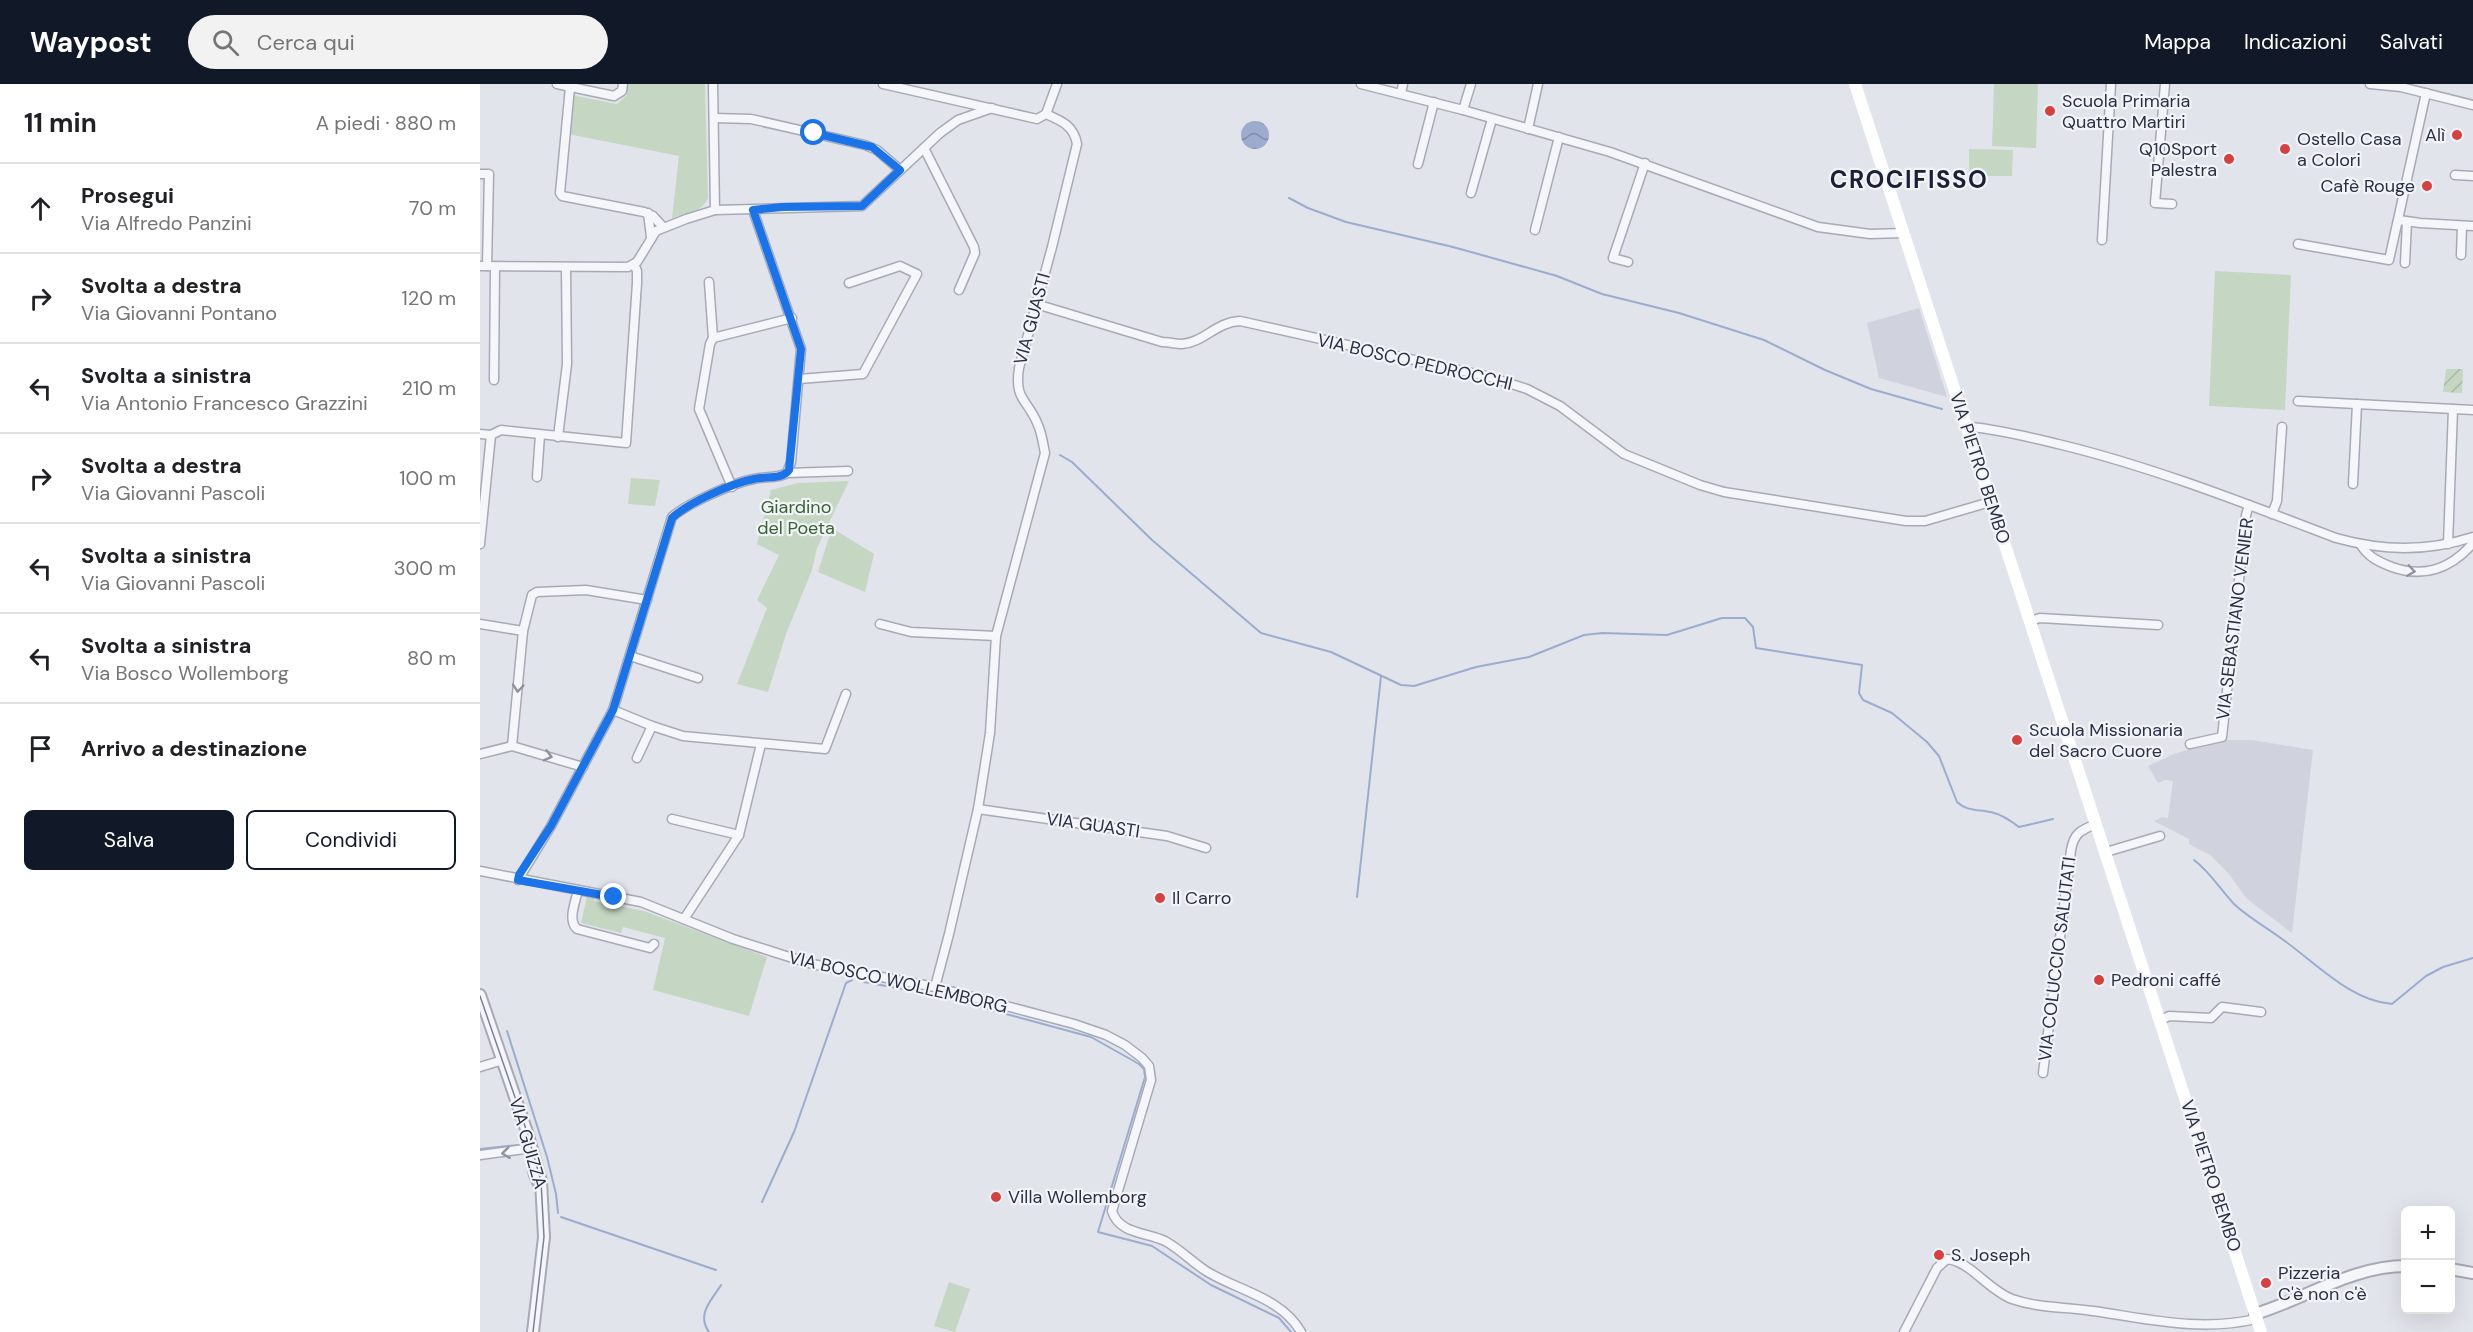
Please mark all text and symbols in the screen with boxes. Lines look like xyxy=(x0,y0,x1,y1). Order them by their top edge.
search box xyxy=(188,15,608,69)
text: Waypost xyxy=(30,24,152,61)
icon: search xyxy=(209,26,242,59)
text: Cerca qui xyxy=(257,28,355,57)
text: Mappa xyxy=(2144,28,2211,56)
text: Indicazioni xyxy=(2244,28,2347,56)
text: Salvati xyxy=(2380,28,2443,56)
place label: Scuola Primaria Quattro Martiri xyxy=(2062,89,2190,134)
marker: Scuola Primaria Quattro Martiri xyxy=(2043,104,2057,118)
text: 11 min xyxy=(24,106,97,140)
text: A piedi · 880 m xyxy=(316,110,456,136)
route start xyxy=(800,119,826,145)
place label: Alì xyxy=(2425,123,2445,147)
place label: Ostello Casa a Colori xyxy=(2297,127,2402,172)
marker: Alì xyxy=(2450,128,2464,142)
place label: Q10Sport Palestra xyxy=(2139,137,2217,182)
marker: Ostello Casa a Colori xyxy=(2278,142,2292,156)
marker: Q10Sport Palestra xyxy=(2222,152,2236,166)
district label: CROCIFISSO xyxy=(1830,164,1988,195)
place label: Cafè Rouge xyxy=(2320,174,2415,198)
marker: Cafè Rouge xyxy=(2420,179,2434,193)
text: Prosegui xyxy=(81,181,174,210)
icon: ahead xyxy=(24,192,57,225)
text: 70 m xyxy=(409,195,456,221)
text: Via Alfredo Panzini xyxy=(81,210,252,236)
street label: VIA GUASTI xyxy=(1008,270,1056,368)
text: Svolta a destra xyxy=(81,271,242,300)
icon: right xyxy=(24,282,57,315)
text: 120 m xyxy=(402,285,456,311)
text: Via Giovanni Pontano xyxy=(81,300,277,326)
street label: VIA BOSCO PEDROCCHI xyxy=(1315,328,1515,396)
text: Svolta a sinistra xyxy=(81,361,251,390)
icon: left xyxy=(24,372,57,405)
text: 210 m xyxy=(401,375,456,401)
street label: VIA PIETRO BEMBO xyxy=(1944,389,2016,547)
text: Via Antonio Francesco Grazzini xyxy=(81,390,368,416)
text: Svolta a destra xyxy=(81,451,242,480)
icon: right xyxy=(24,462,57,495)
text: 100 m xyxy=(399,465,456,491)
text: Via Giovanni Pascoli xyxy=(81,480,265,506)
park label: Giardino del Poeta xyxy=(757,495,835,540)
street label: VIA SEBASTIANO VENIER xyxy=(2211,517,2259,721)
text: Svolta a sinistra xyxy=(81,541,251,570)
icon: left xyxy=(24,552,57,585)
text: 300 m xyxy=(394,555,456,581)
one-way arrow xyxy=(2406,565,2415,577)
text: Via Giovanni Pascoli xyxy=(81,570,265,596)
text: Svolta a sinistra xyxy=(81,631,251,660)
icon: left xyxy=(24,642,57,675)
text: 80 m xyxy=(407,645,456,671)
text: Via Bosco Wollemborg xyxy=(81,660,289,686)
one-way arrow xyxy=(512,684,525,693)
place label: Scuola Missionaria del Sacro Cuore xyxy=(2029,718,2183,763)
icon: arrive xyxy=(24,732,57,765)
marker: Scuola Missionaria del Sacro Cuore xyxy=(2010,733,2024,747)
text: Arrivo a destinazione xyxy=(81,734,307,763)
one-way arrow xyxy=(542,749,553,761)
street label: VIA GUASTI xyxy=(1045,807,1141,843)
button: Salva xyxy=(24,810,234,870)
button: Condividi xyxy=(246,810,456,870)
street label: VIA COLUCCIO SALUTATI xyxy=(2033,855,2081,1063)
route end xyxy=(600,883,626,909)
place label: Il Carro xyxy=(1172,886,1231,910)
marker: Il Carro xyxy=(1153,891,1167,905)
street label: VIA BOSCO WOLLEMBORG xyxy=(786,945,1010,1019)
place label: Pedroni caffé xyxy=(2111,968,2221,992)
marker: Pedroni caffé xyxy=(2092,973,2106,987)
street label: VIA GUIZZA xyxy=(503,1094,553,1192)
street label: VIA PIETRO BEMBO xyxy=(2175,1097,2247,1255)
one-way arrow xyxy=(502,1146,511,1158)
place label: Villa Wollemborg xyxy=(1008,1185,1147,1209)
marker: Villa Wollemborg xyxy=(989,1190,1003,1204)
map controls xyxy=(2401,1206,2455,1314)
button: + xyxy=(2401,1206,2455,1260)
place label: S. Joseph xyxy=(1951,1243,2030,1267)
marker: S. Joseph xyxy=(1932,1248,1946,1262)
button: − xyxy=(2401,1260,2455,1314)
place label: Pizzeria C'è non c'è xyxy=(2278,1261,2367,1306)
marker: Pizzeria C'è non c'è xyxy=(2259,1276,2273,1290)

